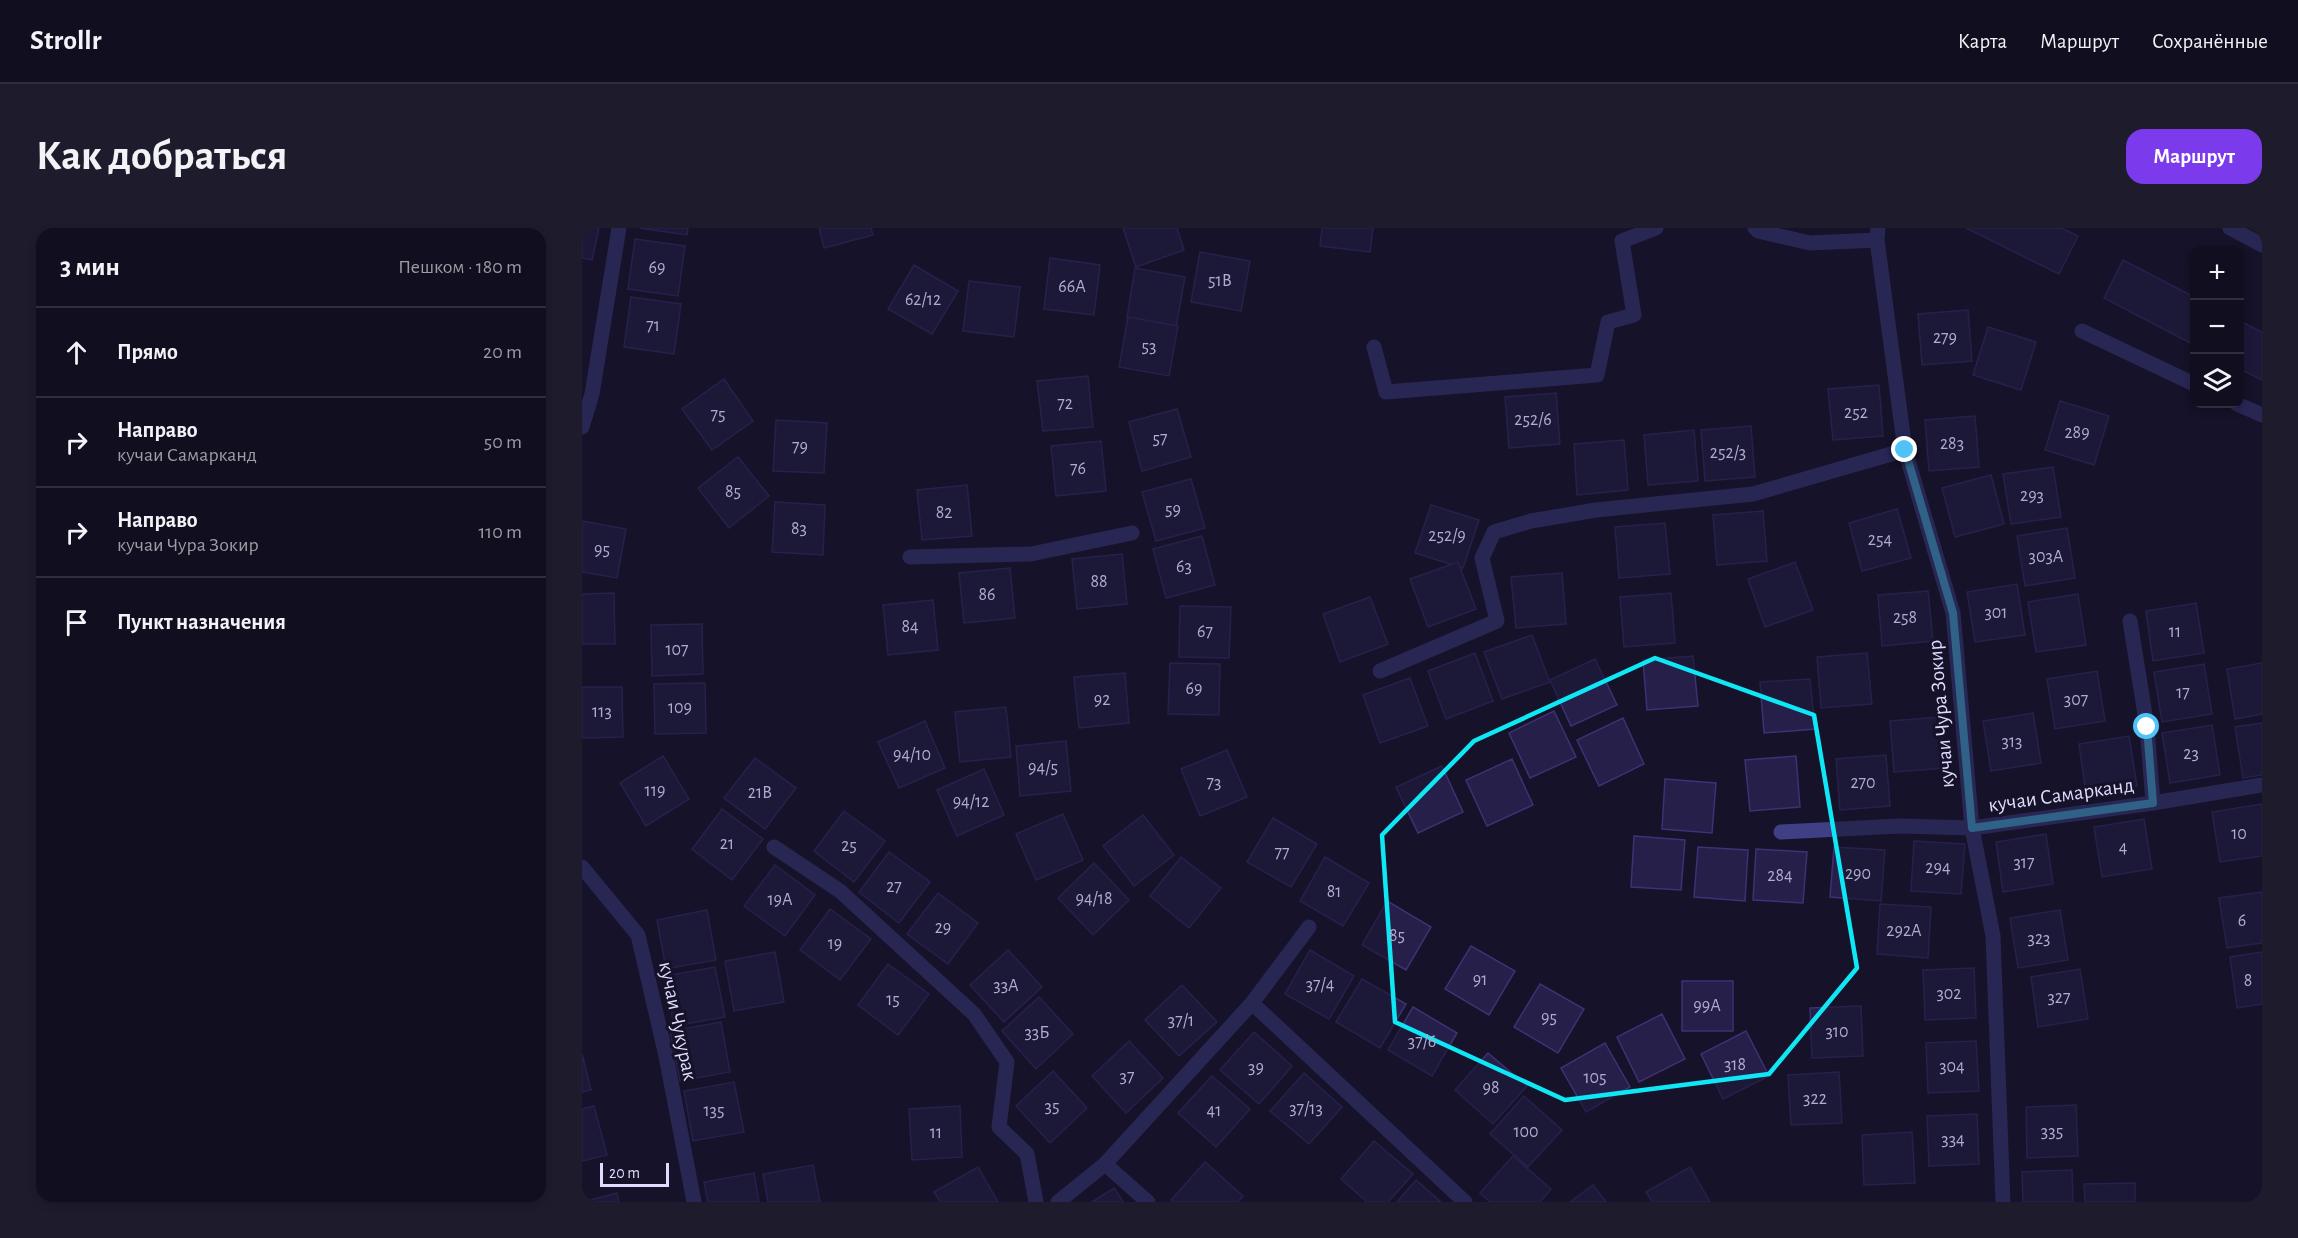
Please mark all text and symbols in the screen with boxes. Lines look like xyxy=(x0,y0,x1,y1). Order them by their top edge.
text: Strollr xyxy=(30,27,101,55)
text: Карта xyxy=(1958,31,2007,52)
text: Маршрут xyxy=(2040,31,2119,52)
text: Сохранённые xyxy=(2152,31,2268,52)
button: Маршрут xyxy=(2126,129,2262,184)
text: Как добраться xyxy=(36,135,287,177)
map controls xyxy=(2190,246,2244,408)
button: + xyxy=(2190,246,2244,300)
text: 3 мин xyxy=(60,254,120,280)
text: Пешком · 180 m xyxy=(398,257,522,277)
house number: 69 xyxy=(649,259,665,277)
house number: 51В xyxy=(1208,272,1232,290)
house number: 66А xyxy=(1058,278,1086,296)
house number: 62/12 xyxy=(905,291,941,309)
button: − xyxy=(2190,300,2244,354)
house number: 71 xyxy=(646,317,660,335)
house number: 279 xyxy=(1933,329,1957,347)
icon: ahead xyxy=(60,336,93,369)
house number: 53 xyxy=(1142,338,1156,356)
text: Прямо xyxy=(117,341,178,363)
text: 20 m xyxy=(483,342,522,362)
button: layers xyxy=(2190,354,2244,408)
house number: 72 xyxy=(1057,395,1073,413)
house number: 252 xyxy=(1844,404,1868,422)
house number: 75 xyxy=(710,406,726,424)
house number: 252/6 xyxy=(1514,411,1552,429)
text: Направо xyxy=(117,419,198,441)
house number: 289 xyxy=(2064,424,2090,442)
icon: right xyxy=(60,426,93,459)
house number: 57 xyxy=(1152,430,1168,448)
text: 50 m xyxy=(484,432,522,452)
house number: 283 xyxy=(1940,435,1964,453)
route end xyxy=(1891,436,1917,462)
house number: 79 xyxy=(792,438,808,456)
house number: 252/3 xyxy=(1710,444,1746,462)
text: кучаи Самарканд xyxy=(117,445,257,465)
house number: 76 xyxy=(1070,460,1086,478)
house number: 85 xyxy=(725,483,741,501)
house number: 293 xyxy=(2020,487,2044,505)
house number: 59 xyxy=(1165,501,1181,519)
house number: 82 xyxy=(936,504,952,522)
text: Направо xyxy=(117,509,198,531)
icon: right xyxy=(60,516,93,549)
house number: 83 xyxy=(791,520,807,538)
text: 110 m xyxy=(478,522,522,542)
house number: 252/9 xyxy=(1428,527,1466,545)
house number: 254 xyxy=(1868,531,1893,549)
text: кучаи Чура Зокир xyxy=(117,535,259,555)
house number: 95 xyxy=(594,541,610,559)
house number: 303А xyxy=(2029,548,2064,566)
house number: 63 xyxy=(1176,558,1192,576)
house number: 88 xyxy=(1090,573,1108,591)
house number: 86 xyxy=(979,586,996,604)
house number: 301 xyxy=(1984,604,2008,622)
icon: arrive xyxy=(60,606,93,639)
house number: 258 xyxy=(1893,609,1917,627)
text: Пункт назначения xyxy=(117,611,286,633)
house number: 84 xyxy=(901,618,919,636)
house number: 67 xyxy=(1197,623,1213,641)
house number: 11 xyxy=(2169,623,2181,641)
street label: кучаи Чура Зокир xyxy=(1924,639,1958,789)
house number: 107 xyxy=(665,641,689,659)
house number: 69 xyxy=(1186,680,1202,698)
house number: 17 xyxy=(2176,684,2190,702)
house number: 92 xyxy=(1094,691,1110,709)
house number: 307 xyxy=(2064,691,2088,709)
house number: 109 xyxy=(668,699,692,717)
house number: 113 xyxy=(592,703,612,721)
route start xyxy=(2133,713,2159,739)
house number: 313 xyxy=(2001,733,2023,751)
house number: 23 xyxy=(2183,745,2199,763)
house number: 94/10 xyxy=(893,746,931,764)
house number: 94/5 xyxy=(1028,759,1058,777)
house number: 73 xyxy=(1207,774,1221,792)
house number: 270 xyxy=(1850,774,1876,792)
street label: кучаи Самарканд xyxy=(1987,774,2135,816)
house number: 119 xyxy=(645,782,665,800)
house number: 21В xyxy=(748,784,772,802)
house number: 94/12 xyxy=(953,793,989,811)
house number: 10 xyxy=(2231,825,2247,843)
house number: 21 xyxy=(720,835,734,853)
house number: 25 xyxy=(841,837,857,855)
house number: 4 xyxy=(2119,839,2128,857)
house number: 77 xyxy=(1274,844,1290,862)
house number: 317 xyxy=(2013,854,2035,872)
house number: 294 xyxy=(1925,859,1951,877)
house number: 290 xyxy=(1845,865,1871,883)
house number: 284 xyxy=(1767,867,1793,885)
house number: 27 xyxy=(886,878,902,896)
house number: 81 xyxy=(1327,883,1341,901)
house number: 94/18 xyxy=(1075,890,1113,908)
house number: 19А xyxy=(767,891,793,909)
house number: 6 xyxy=(2238,912,2246,930)
house number: 29 xyxy=(935,919,951,937)
house number: 292А xyxy=(1886,922,1922,940)
house number: 85 xyxy=(1389,927,1405,945)
house number: 323 xyxy=(2027,930,2051,948)
house number: 19 xyxy=(828,935,842,953)
street label: кучаи Чукурак xyxy=(655,959,701,1083)
house number: 91 xyxy=(1473,971,1487,989)
house number: 8 xyxy=(2244,972,2252,990)
house number: 37/4 xyxy=(1306,976,1335,994)
house number: 33А xyxy=(993,977,1019,995)
house number: 302 xyxy=(1936,985,1962,1003)
house number: 327 xyxy=(2047,989,2071,1007)
house number: 15 xyxy=(886,991,900,1009)
house number: 99А xyxy=(1693,997,1721,1015)
house number: 95 xyxy=(1541,1009,1557,1027)
house number: 37/1 xyxy=(1168,1012,1194,1030)
house number: 310 xyxy=(1825,1023,1849,1041)
house number: 33Б xyxy=(1024,1024,1050,1042)
house number: 37/6 xyxy=(1408,1033,1436,1051)
house number: 318 xyxy=(1724,1056,1746,1074)
house number: 304 xyxy=(1939,1058,1965,1076)
house number: 39 xyxy=(1248,1059,1264,1077)
house number: 37 xyxy=(1120,1068,1134,1086)
house number: 105 xyxy=(1583,1069,1607,1087)
house number: 98 xyxy=(1483,1079,1500,1097)
house number: 322 xyxy=(1803,1090,1827,1108)
house number: 35 xyxy=(1045,1098,1059,1116)
house number: 37/13 xyxy=(1289,1100,1323,1118)
house number: 135 xyxy=(703,1102,725,1120)
house number: 41 xyxy=(1207,1102,1221,1120)
house number: 100 xyxy=(1513,1123,1539,1141)
house number: 335 xyxy=(2041,1123,2063,1141)
house number: 11 xyxy=(930,1124,942,1142)
house number: 334 xyxy=(1941,1131,1965,1149)
scale bar xyxy=(600,1160,669,1188)
text: 20 m xyxy=(609,1165,640,1181)

